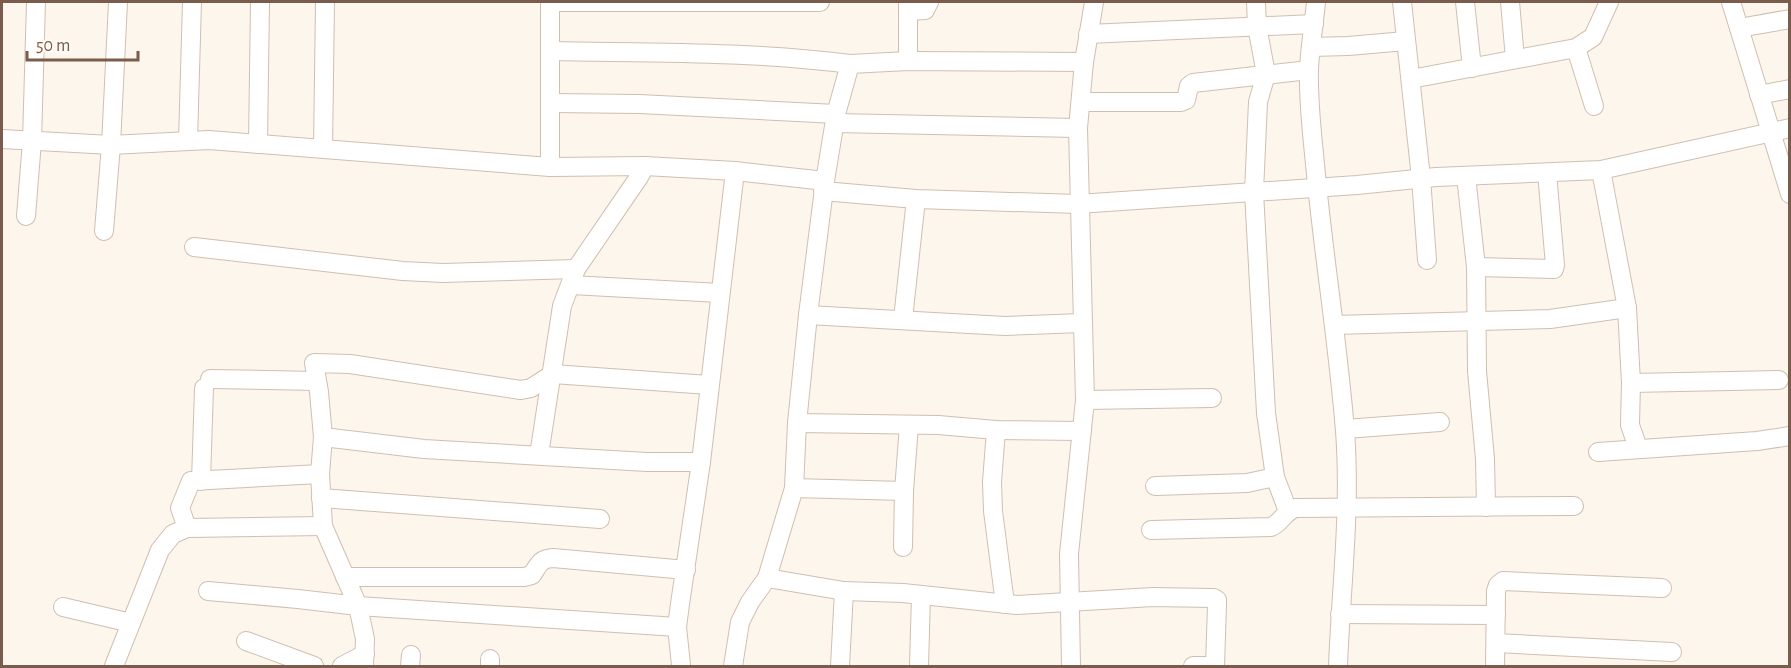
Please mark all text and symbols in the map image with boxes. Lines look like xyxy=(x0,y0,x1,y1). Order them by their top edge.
scale bar xyxy=(27,24,138,62)
text: 50 m xyxy=(36,37,70,55)

